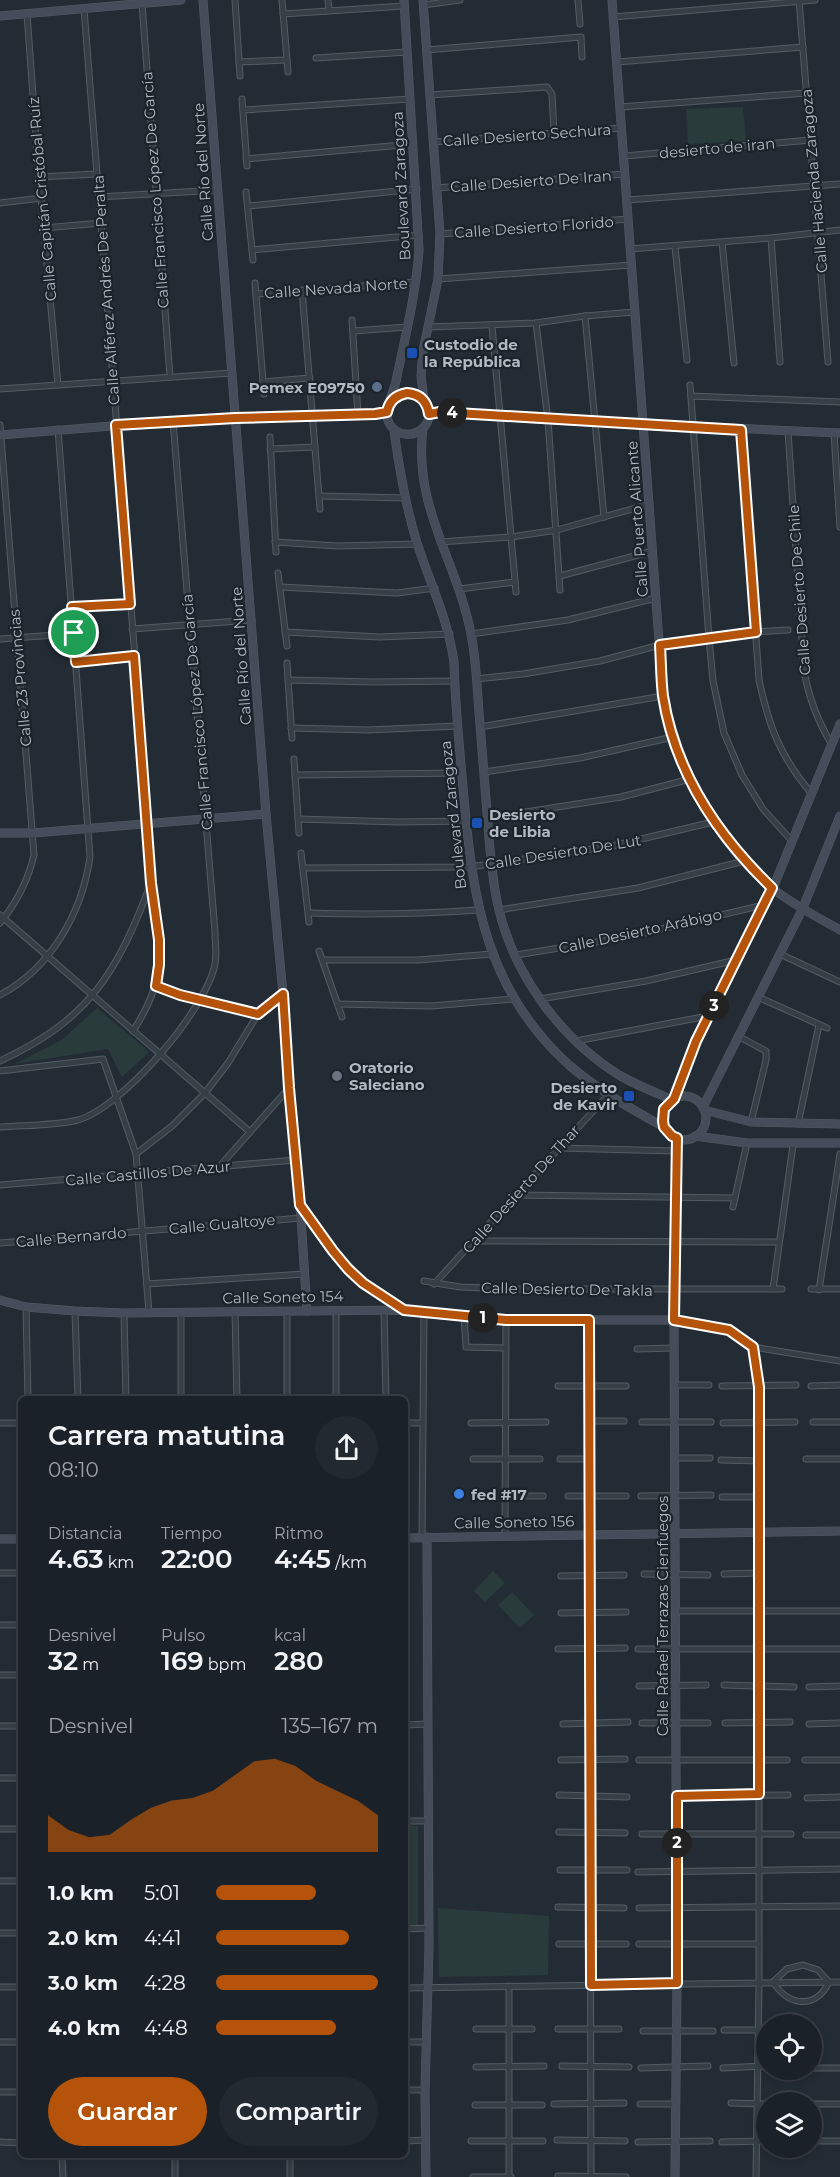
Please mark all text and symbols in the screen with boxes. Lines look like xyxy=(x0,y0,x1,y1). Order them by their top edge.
street label: Calle Francisco López De García xyxy=(137,71,173,309)
street label: Calle Hacienda Zaragoza xyxy=(796,88,832,274)
street label: Calle Capitán Cristóbal Ruíz xyxy=(24,96,60,302)
street label: Calle Río del Norte xyxy=(189,102,217,242)
street label: Boulevard Zaragoza xyxy=(388,111,414,261)
street label: Calle Desierto Sechura xyxy=(442,120,612,150)
street label: desierto de iran xyxy=(658,133,776,163)
street label: Calle Desierto De Iran xyxy=(450,166,612,196)
street label: Calle Alférez Andrés De Peralta xyxy=(88,174,124,406)
street label: Calle Desierto Florido xyxy=(453,212,615,242)
street label: Calle Nevada Norte xyxy=(264,274,408,302)
place label: Custodio de la República xyxy=(424,335,521,371)
marker: Custodio de la República xyxy=(405,346,419,360)
place label: Pemex E09750 xyxy=(249,378,365,397)
marker: Pemex E09750 xyxy=(370,380,384,394)
pin: 4 xyxy=(437,398,467,428)
text: 4 xyxy=(446,403,458,422)
street label: Calle Puerto Alicante xyxy=(622,440,652,598)
street label: Calle Desierto De Chile xyxy=(784,504,814,676)
street label: Calle Río del Norte xyxy=(227,586,255,726)
street label: Calle Francisco López De García xyxy=(177,593,217,831)
pin xyxy=(48,607,99,658)
street label: Calle 23 Provincias xyxy=(5,609,35,747)
icon: arrive xyxy=(57,616,90,649)
street label: Boulevard Zaragoza xyxy=(436,740,470,890)
place label: Desierto de Libia xyxy=(489,805,556,841)
marker: Desierto de Libia xyxy=(470,816,484,830)
street label: Calle Desierto De Lut xyxy=(484,830,642,874)
street label: Calle Desierto Arábigo xyxy=(557,904,723,958)
pin: 3 xyxy=(699,991,729,1021)
text: 3 xyxy=(709,996,719,1015)
place label: Oratorio Saleciano xyxy=(349,1058,425,1094)
marker: Oratorio Saleciano xyxy=(330,1069,344,1083)
place label: Desierto de Kavir xyxy=(550,1078,618,1114)
marker: Desierto de Kavir xyxy=(622,1089,636,1103)
street label: Calle Desierto De Thar xyxy=(458,1121,584,1257)
street label: Calle Castillos De Azur xyxy=(65,1156,231,1190)
street label: Calle Gualtoye xyxy=(168,1210,276,1238)
street label: Calle Bernardo xyxy=(15,1223,127,1251)
street label: Calle Desierto De Takla xyxy=(481,1278,653,1300)
street label: Calle Soneto 154 xyxy=(222,1286,344,1308)
pin: 1 xyxy=(468,1303,498,1333)
text: 1 xyxy=(480,1308,486,1327)
button: share xyxy=(315,1416,378,1479)
text: Carrera matutina xyxy=(48,1419,286,1452)
text: 08:10 xyxy=(48,1458,99,1482)
place label: fed #17 xyxy=(471,1485,527,1504)
marker: fed #17 xyxy=(452,1487,466,1501)
street label: Calle Rafael Terrazas Cienfuegos xyxy=(653,1496,672,1736)
street label: Calle Soneto 156 xyxy=(454,1511,574,1533)
text: Distancia xyxy=(48,1524,122,1543)
text: Tiempo xyxy=(161,1524,222,1543)
text: Ritmo xyxy=(274,1524,323,1543)
text: 4.63 xyxy=(48,1543,104,1575)
text: 22:00 xyxy=(161,1543,233,1575)
text: 4:45 xyxy=(274,1543,331,1575)
text: km xyxy=(104,1553,134,1572)
text: /km xyxy=(331,1553,367,1572)
text: Desnivel xyxy=(48,1626,116,1645)
text: Pulso xyxy=(161,1626,205,1645)
text: kcal xyxy=(274,1626,306,1645)
text: 32 xyxy=(48,1645,78,1677)
text: 169 xyxy=(161,1645,204,1677)
text: 280 xyxy=(274,1645,324,1677)
text: m xyxy=(78,1655,99,1674)
text: bpm xyxy=(204,1655,246,1674)
text: Desnivel xyxy=(48,1714,133,1738)
text: 135–167 m xyxy=(281,1714,378,1738)
pin: 2 xyxy=(662,1828,692,1858)
text: 2 xyxy=(672,1833,682,1852)
text: 1.0 km xyxy=(48,1881,114,1905)
text: 5:01 xyxy=(144,1881,180,1905)
text: 2.0 km xyxy=(48,1926,118,1950)
text: 4:41 xyxy=(144,1926,182,1950)
text: 3.0 km xyxy=(48,1971,118,1995)
text: 4:28 xyxy=(144,1971,186,1995)
map controls xyxy=(756,2014,822,2158)
button: locate xyxy=(756,2014,822,2080)
text: 4.0 km xyxy=(48,2016,120,2040)
text: 4:48 xyxy=(144,2016,188,2040)
button: Guardar xyxy=(48,2077,207,2146)
button: Compartir xyxy=(219,2077,378,2146)
button: layers xyxy=(756,2092,822,2158)

